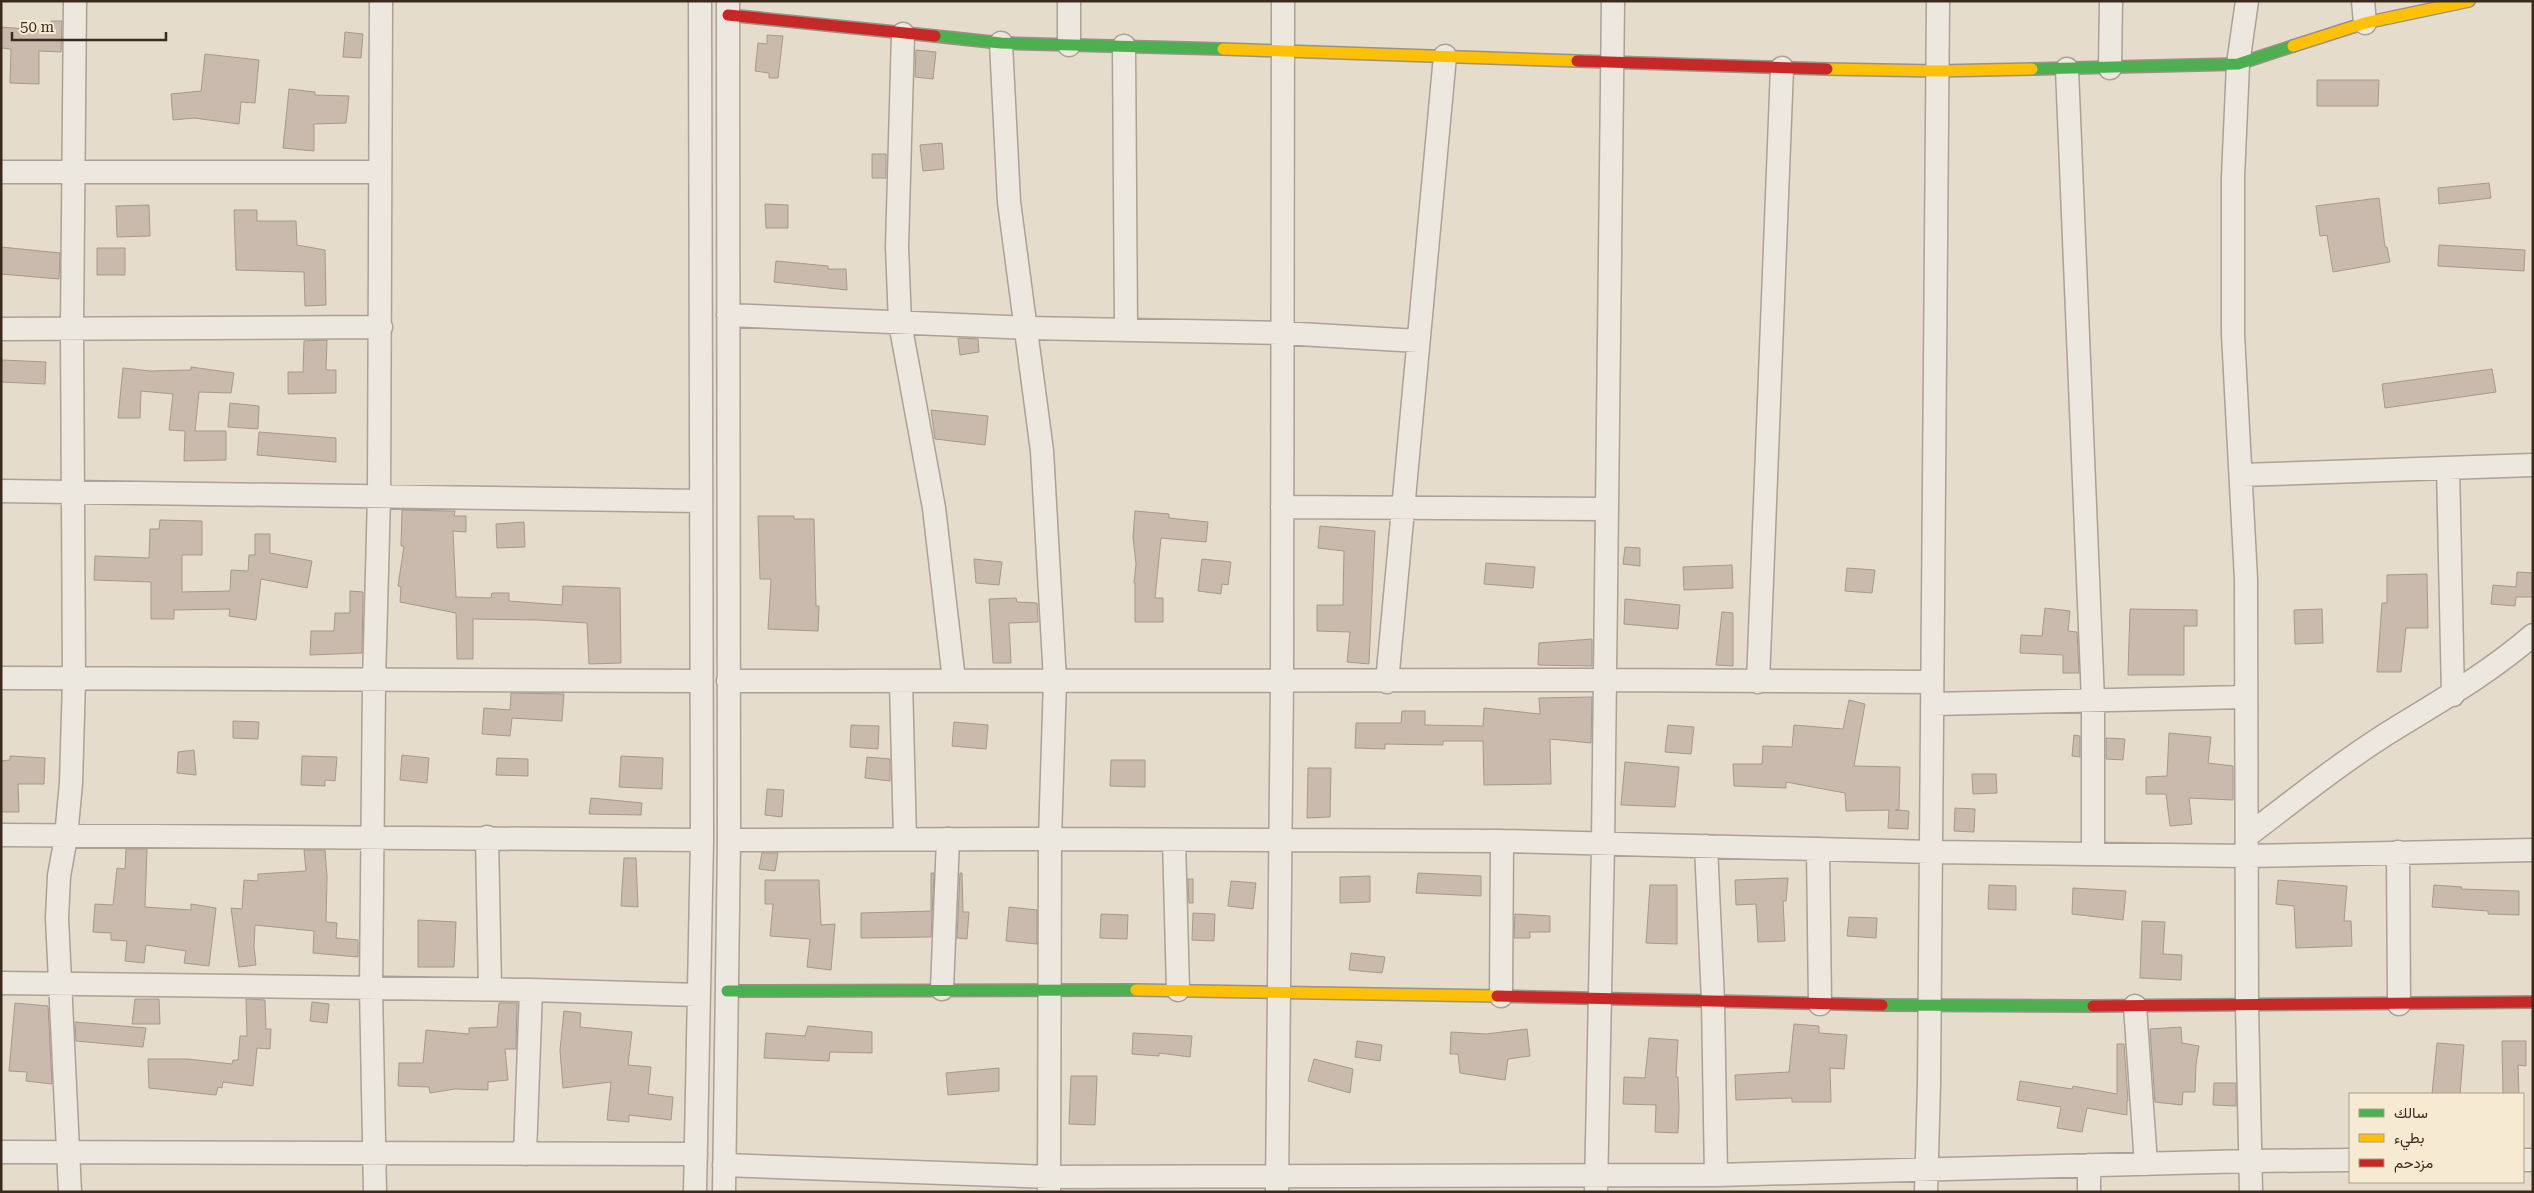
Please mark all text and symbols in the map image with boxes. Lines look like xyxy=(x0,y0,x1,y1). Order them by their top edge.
scale bar xyxy=(12,10,166,42)
text: 50 m xyxy=(20,18,55,36)
legend xyxy=(2349,1093,2524,1183)
text: سالك xyxy=(2394,1104,2428,1122)
text: بطيء xyxy=(2394,1129,2424,1151)
text: مزدحم xyxy=(2394,1154,2433,1173)

